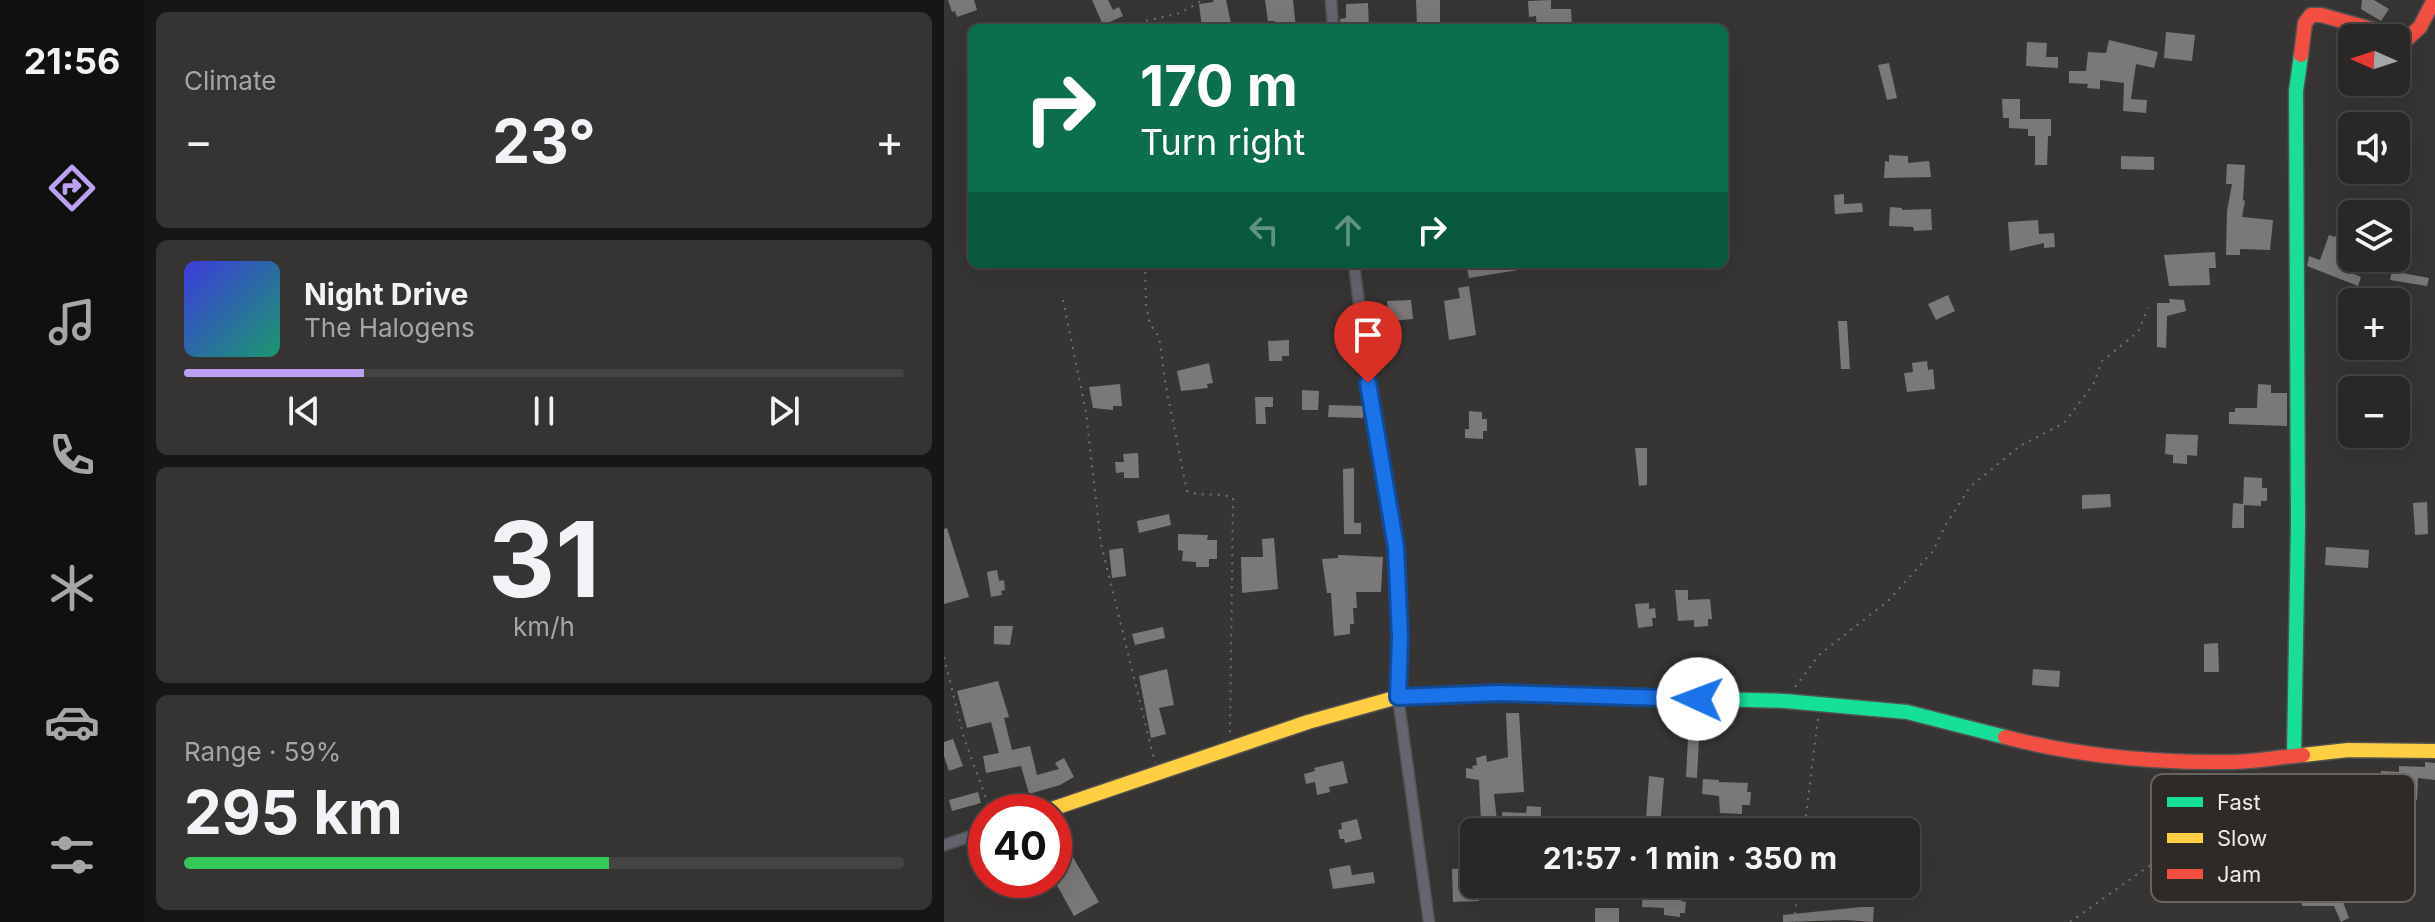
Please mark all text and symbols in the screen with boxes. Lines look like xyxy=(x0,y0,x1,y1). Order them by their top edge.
north arrow xyxy=(2338,24,2410,96)
map controls xyxy=(2338,24,2410,448)
text: 21:56 xyxy=(24,39,120,83)
text: 170 m xyxy=(1140,52,1298,120)
icon: right xyxy=(1008,56,1112,160)
text: Climate xyxy=(184,65,276,96)
text: 23° xyxy=(492,105,596,177)
button: sound xyxy=(2338,112,2410,184)
text: − xyxy=(184,114,213,168)
text: + xyxy=(875,114,904,168)
text: Turn right xyxy=(1140,120,1305,164)
icon: directions xyxy=(44,160,100,216)
button: layers xyxy=(2338,200,2410,272)
icon: left xyxy=(1242,208,1286,252)
icon: ahead xyxy=(1326,208,1370,252)
icon: right xyxy=(1410,208,1454,252)
text: Night Drive xyxy=(304,276,468,312)
button: + xyxy=(2338,288,2410,360)
icon: music xyxy=(44,294,100,350)
pin xyxy=(1334,301,1402,383)
text: The Halogens xyxy=(304,312,475,343)
icon: arrive xyxy=(1346,313,1390,357)
button: − xyxy=(2338,376,2410,448)
icon: previous xyxy=(282,389,326,433)
icon: pause xyxy=(522,389,566,433)
icon: next xyxy=(762,389,806,433)
icon: phone xyxy=(44,427,100,483)
text: 31 xyxy=(488,496,600,622)
icon: climate xyxy=(44,560,100,616)
text: km/h xyxy=(513,611,575,642)
position arrow xyxy=(1656,657,1740,741)
icon: car xyxy=(44,694,100,750)
text: Range · 59% xyxy=(184,736,341,767)
legend xyxy=(2151,774,2415,902)
text: 295 km xyxy=(184,776,403,848)
text: Fast xyxy=(2217,789,2261,815)
speed limit sign: 40 xyxy=(968,794,1072,898)
text: Slow xyxy=(2217,825,2267,851)
icon: filters xyxy=(44,827,100,883)
text: 21:57 · 1 min · 350 m xyxy=(1543,840,1837,876)
text: Jam xyxy=(2217,861,2261,887)

